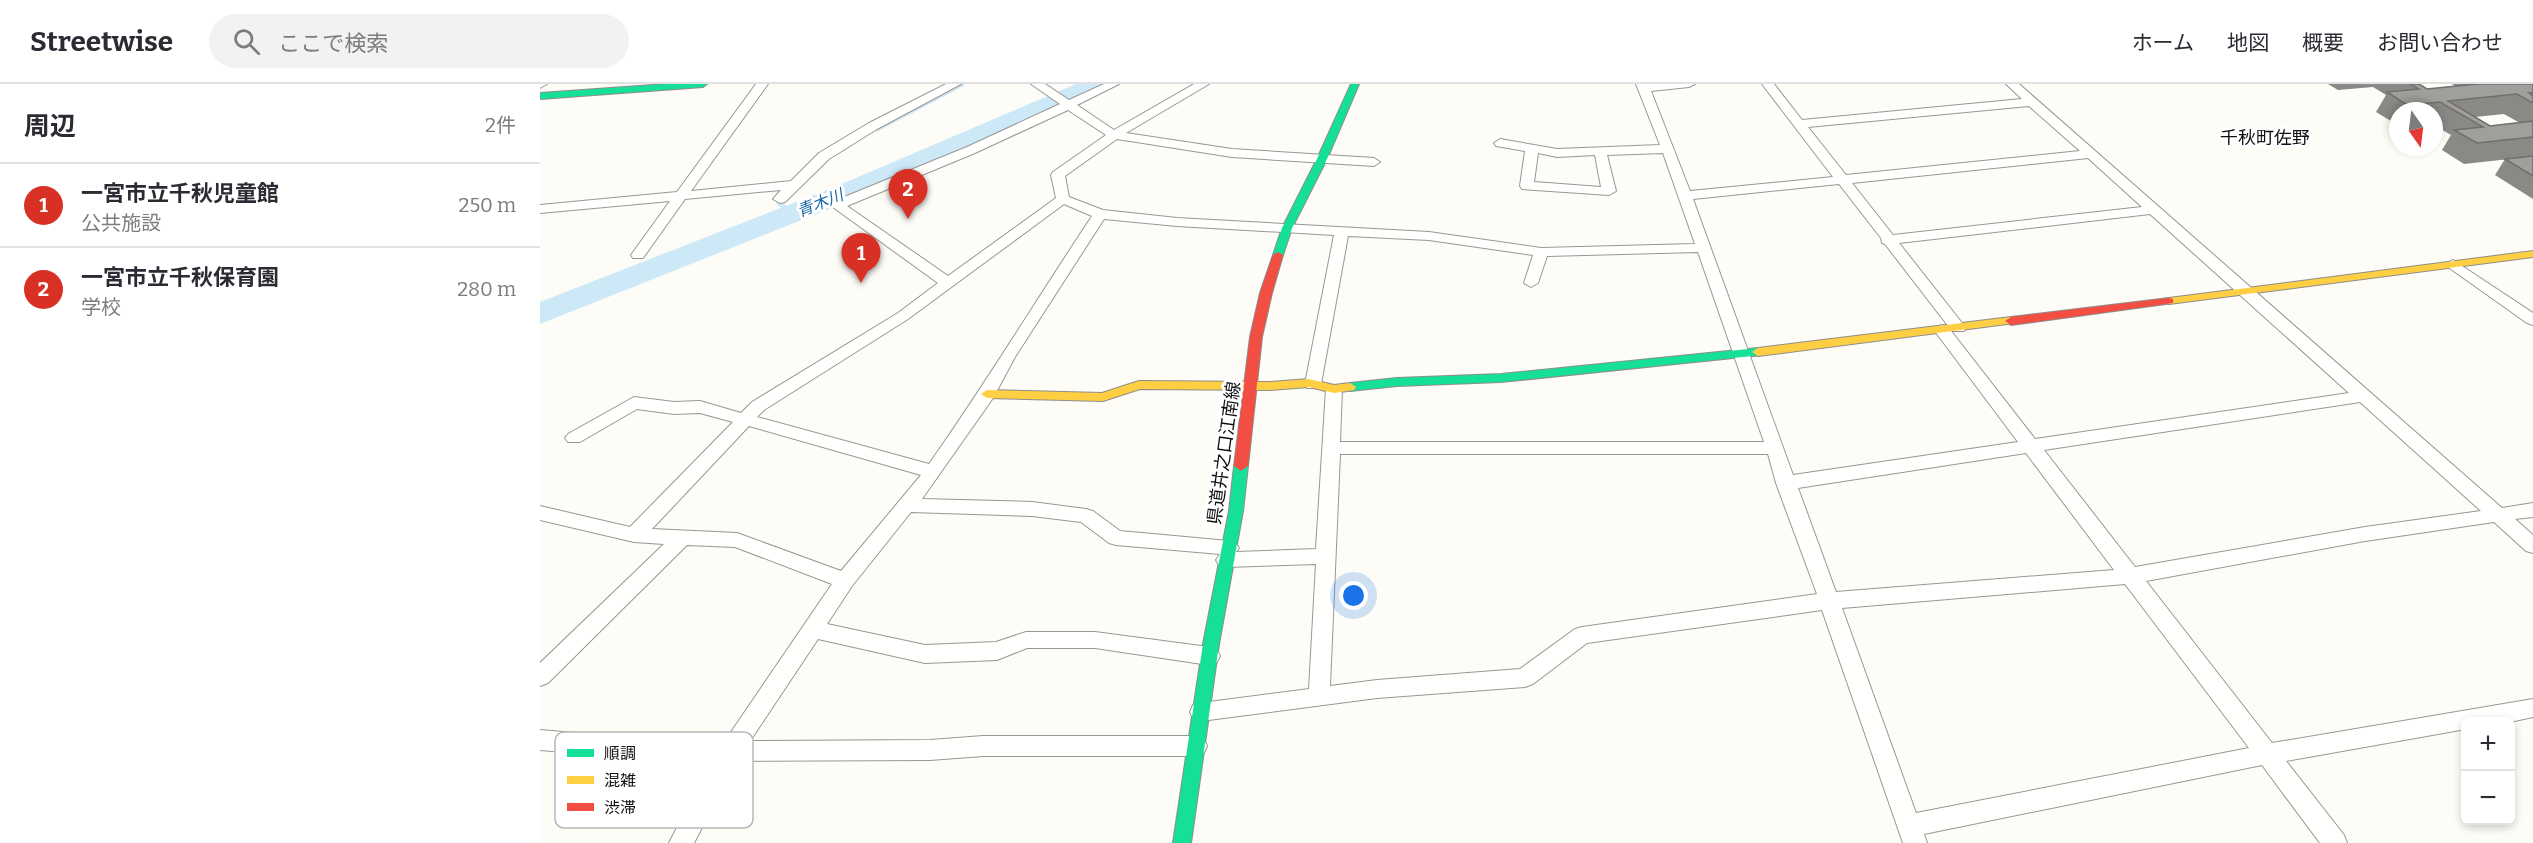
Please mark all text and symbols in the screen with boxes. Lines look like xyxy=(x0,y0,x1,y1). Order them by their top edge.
search box xyxy=(209,14,629,68)
text: Streetwise xyxy=(30,25,173,58)
icon: search xyxy=(230,25,263,58)
text: ここで検索 xyxy=(278,30,388,57)
text: ホーム xyxy=(2132,30,2194,56)
text: 地図 xyxy=(2227,30,2269,56)
text: 概要 xyxy=(2302,30,2344,56)
text: お問い合わせ xyxy=(2377,30,2503,56)
north arrow xyxy=(2389,102,2443,156)
text: 周辺 xyxy=(24,111,76,142)
text: 2件 xyxy=(485,113,516,137)
district label: 千秋町佐野 xyxy=(2220,127,2310,149)
pin: 2 xyxy=(888,170,928,219)
text: 一宮市立千秋児童館 xyxy=(81,180,279,207)
water label: 青木川 xyxy=(794,184,848,221)
text: 1 xyxy=(39,193,48,217)
text: 250 m xyxy=(459,193,516,217)
text: 公共施設 xyxy=(81,211,161,235)
pin: 1 xyxy=(842,234,880,283)
text: 一宮市立千秋保育園 xyxy=(81,264,279,291)
text: 2 xyxy=(38,277,49,301)
text: 280 m xyxy=(457,277,516,301)
text: 学校 xyxy=(81,295,121,319)
street label: 県道井之口江南線 xyxy=(1203,380,1245,526)
your location xyxy=(1339,581,1368,610)
map controls xyxy=(2461,717,2515,825)
button: + xyxy=(2461,717,2515,771)
legend xyxy=(555,732,753,828)
text: 順調 xyxy=(604,744,636,763)
text: 混雑 xyxy=(604,771,636,790)
button: − xyxy=(2461,771,2515,825)
text: 渋滞 xyxy=(604,798,636,817)

